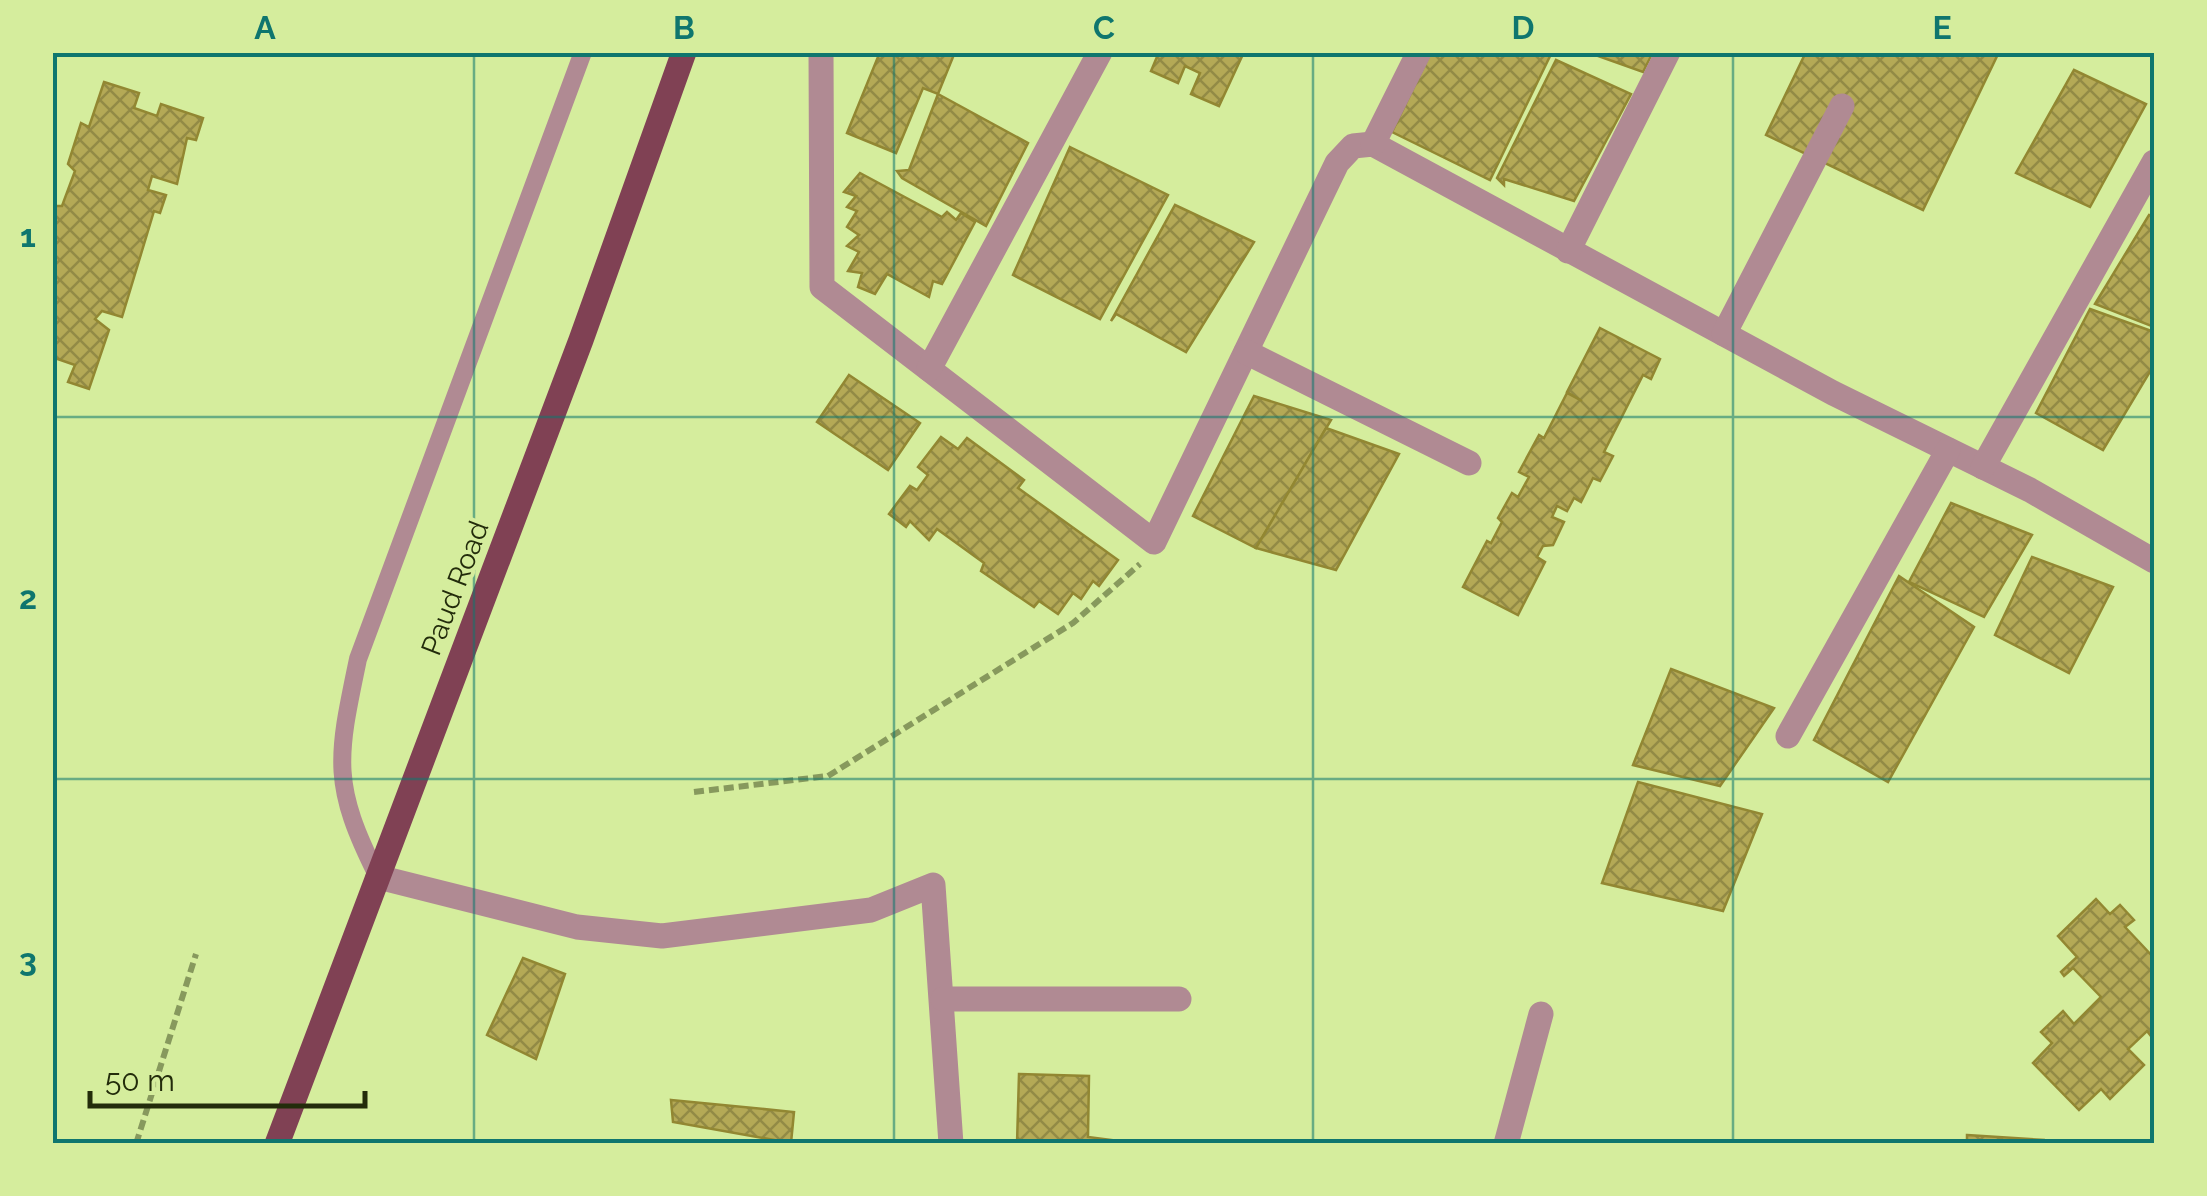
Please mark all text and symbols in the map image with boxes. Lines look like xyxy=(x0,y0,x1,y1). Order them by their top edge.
text: A xyxy=(254,9,276,46)
text: B xyxy=(673,9,695,46)
text: C xyxy=(1093,9,1115,46)
text: D xyxy=(1512,9,1534,46)
text: E xyxy=(1932,9,1952,46)
text: 1 xyxy=(20,217,36,254)
street label: Paud Road xyxy=(414,516,496,660)
text: 2 xyxy=(19,579,37,616)
text: 3 xyxy=(19,941,37,978)
scale bar xyxy=(90,1046,365,1108)
text: 50 m xyxy=(105,1063,175,1098)

